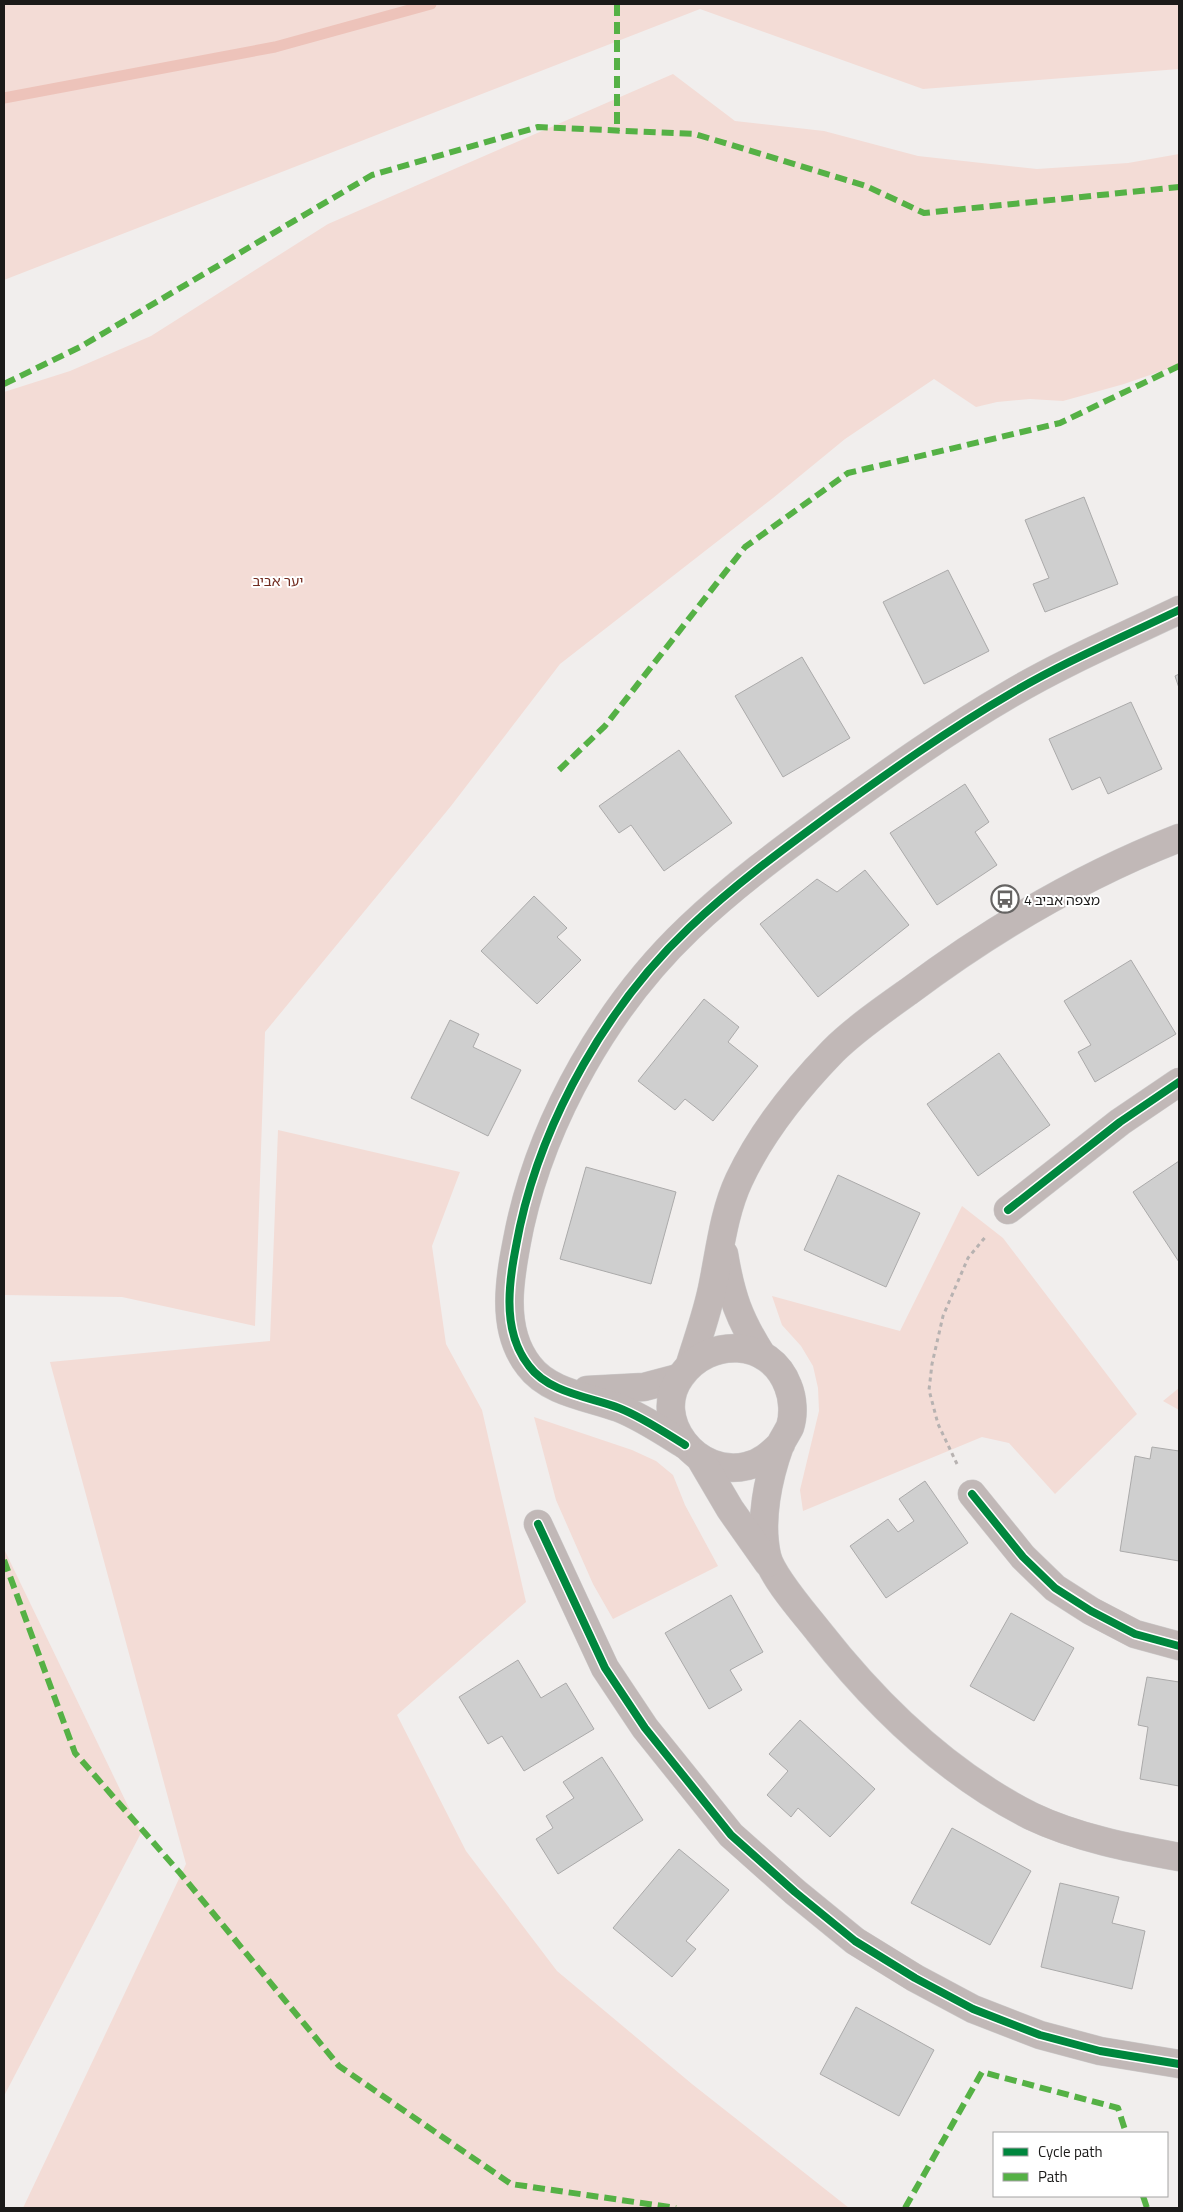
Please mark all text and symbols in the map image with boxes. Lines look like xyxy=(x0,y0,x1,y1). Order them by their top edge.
park label: יער אביב xyxy=(253,570,303,591)
bus stop icon: מצפה אביב 4 xyxy=(990,884,1020,914)
place label: מצפה אביב 4 xyxy=(1024,889,1100,910)
legend xyxy=(993,2132,1168,2197)
text: Cycle path xyxy=(1038,2140,1103,2163)
text: Path xyxy=(1038,2165,1068,2188)

